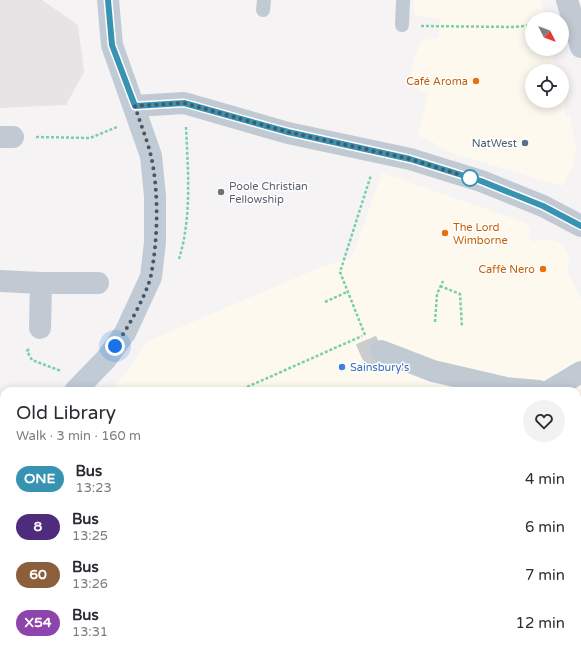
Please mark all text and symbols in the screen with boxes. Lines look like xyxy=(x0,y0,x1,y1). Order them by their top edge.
north arrow xyxy=(525,12,569,56)
map controls xyxy=(525,12,569,108)
button: locate xyxy=(525,64,569,108)
place label: Café Aroma xyxy=(406,75,468,88)
marker: Café Aroma xyxy=(471,76,481,86)
place label: NatWest xyxy=(472,137,517,150)
marker: NatWest xyxy=(520,138,530,148)
unlabelled marker xyxy=(461,169,479,187)
place label: Poole Christian Fellowship xyxy=(229,180,308,206)
marker: Poole Christian Fellowship xyxy=(216,187,226,197)
place label: The Lord Wimborne xyxy=(453,221,508,247)
marker: The Lord Wimborne xyxy=(440,228,450,238)
place label: Caffè Nero xyxy=(478,263,535,276)
marker: Caffè Nero xyxy=(538,264,548,274)
your location xyxy=(105,336,125,356)
place label: Sainsbury's xyxy=(350,361,409,374)
marker: Sainsbury's xyxy=(337,362,347,372)
button: heart xyxy=(523,400,565,442)
text: Old Library xyxy=(16,402,116,424)
text: Walk · 3 min · 160 m xyxy=(16,428,141,444)
text: Bus xyxy=(76,462,102,480)
text: ONE xyxy=(24,470,56,487)
text: 4 min xyxy=(525,470,565,488)
text: 13:23 xyxy=(76,480,112,496)
text: Bus xyxy=(72,510,99,528)
text: 8 xyxy=(34,518,42,535)
text: 6 min xyxy=(525,518,565,536)
text: 13:25 xyxy=(72,528,108,544)
text: Bus xyxy=(72,558,99,576)
text: 60 xyxy=(29,566,47,583)
text: 7 min xyxy=(525,566,565,584)
text: 13:26 xyxy=(72,576,108,592)
text: Bus xyxy=(72,606,99,624)
text: X54 xyxy=(25,614,51,631)
text: 12 min xyxy=(516,614,565,632)
text: 13:31 xyxy=(72,624,108,640)

